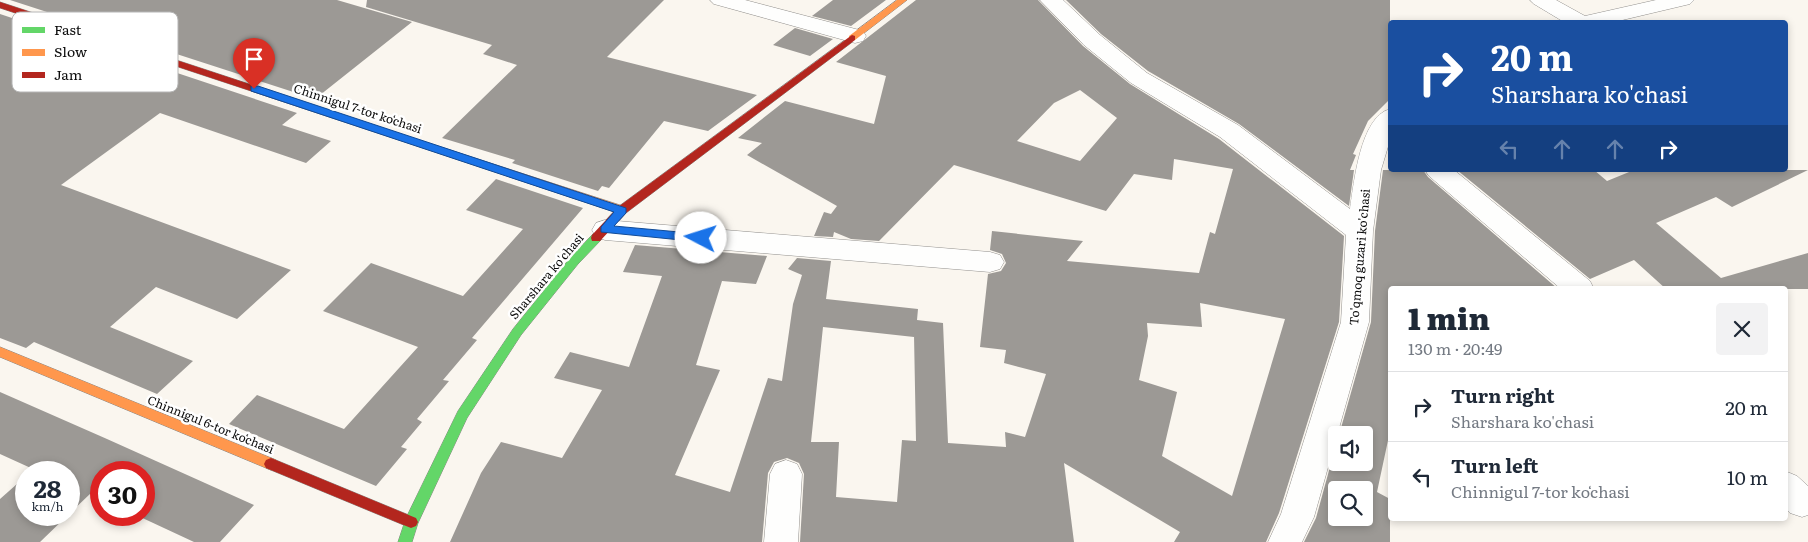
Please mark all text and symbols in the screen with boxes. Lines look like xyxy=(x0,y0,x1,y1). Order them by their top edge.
legend xyxy=(12,12,178,92)
text: Fast xyxy=(54,19,82,39)
text: 20 m xyxy=(1491,30,1573,82)
pin xyxy=(233,38,275,89)
icon: right xyxy=(1408,40,1473,105)
text: Slow xyxy=(54,41,87,61)
icon: arrive xyxy=(240,45,268,73)
text: Jam xyxy=(54,64,83,84)
text: Sharshara ko'chasi xyxy=(1491,77,1688,110)
street label: Chinnigul 7-tor koʻchasi xyxy=(292,79,424,137)
icon: left xyxy=(1495,135,1523,163)
icon: ahead xyxy=(1548,135,1576,163)
icon: ahead xyxy=(1601,135,1629,163)
icon: right xyxy=(1654,135,1682,163)
street label: To'qmoq guzari ko'chasi xyxy=(1344,188,1374,326)
position arrow xyxy=(674,211,726,263)
street label: Sharshara ko'chasi xyxy=(505,229,587,323)
text: 1 min xyxy=(1408,295,1490,339)
button: close xyxy=(1716,303,1768,355)
text: 130 m · 20:49 xyxy=(1408,336,1502,360)
text: Turn right xyxy=(1451,381,1555,409)
street label: Chinnigul 6-tor koʻchasi xyxy=(145,390,277,458)
icon: right xyxy=(1408,393,1436,421)
text: 20 m xyxy=(1725,393,1768,421)
text: Sharshara ko'chasi xyxy=(1451,409,1594,433)
map controls xyxy=(1328,426,1373,526)
button: sound xyxy=(1328,426,1373,471)
text: Turn left xyxy=(1451,451,1538,479)
speed limit sign: 30 xyxy=(90,461,155,526)
icon: left xyxy=(1408,463,1436,491)
text: 10 m xyxy=(1727,463,1768,491)
text: 28 xyxy=(33,469,62,506)
text: Chinnigul 7-tor koʻchasi xyxy=(1451,479,1630,503)
button: search xyxy=(1328,481,1373,526)
text: km/h xyxy=(32,497,63,515)

